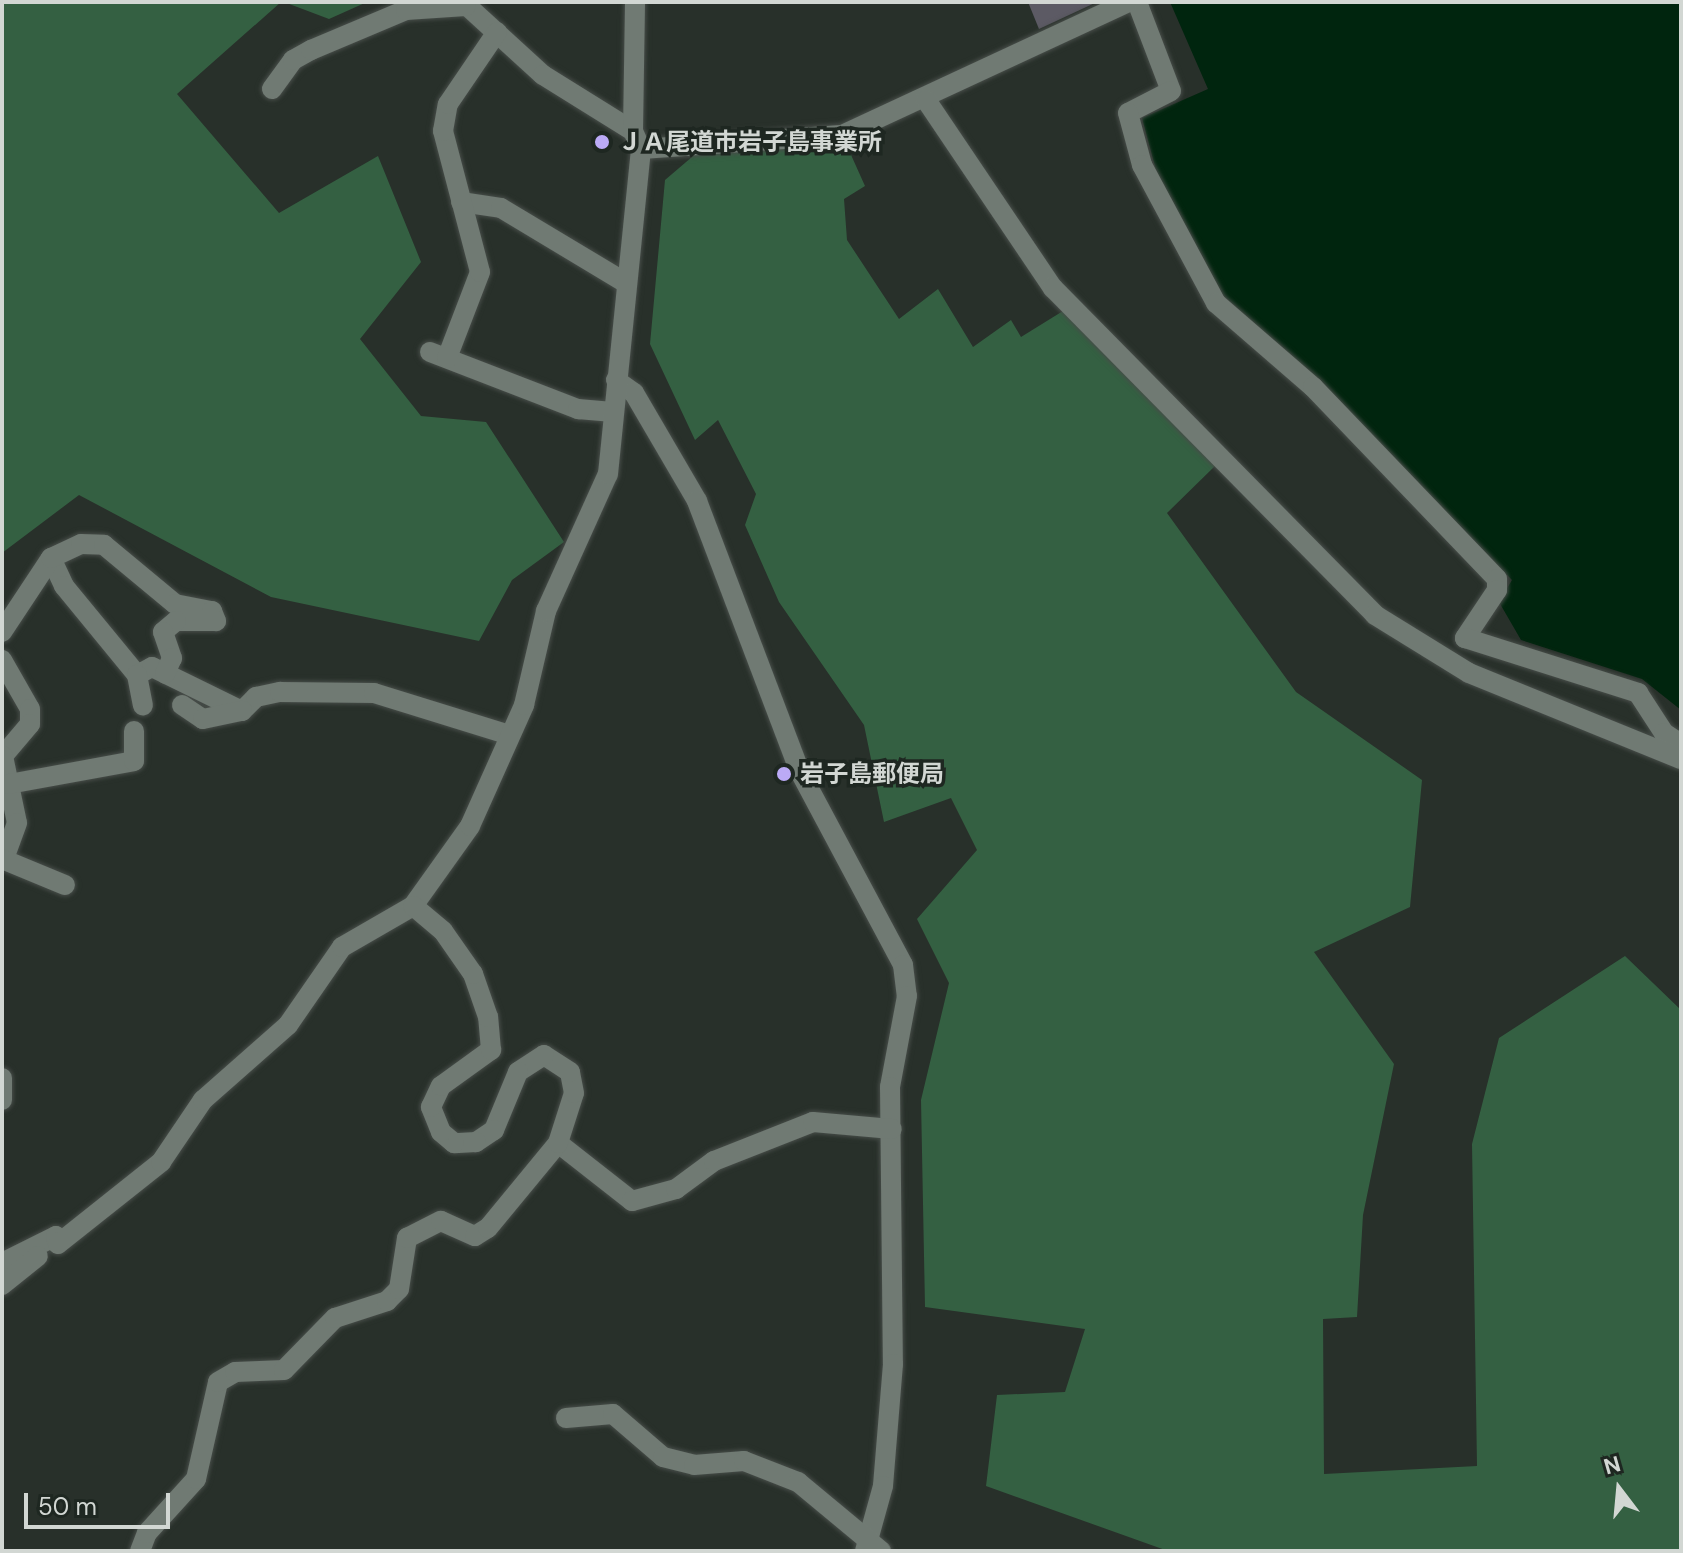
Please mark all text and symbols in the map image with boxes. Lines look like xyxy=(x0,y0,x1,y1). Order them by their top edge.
place label: ＪＡ尾道市岩子島事業所 xyxy=(618,128,882,156)
marker: ＪＡ尾道市岩子島事業所 xyxy=(593,133,611,151)
place label: 岩子島郵便局 xyxy=(800,760,944,788)
marker: 岩子島郵便局 xyxy=(775,765,793,783)
north arrow xyxy=(1579,1449,1659,1529)
text: N xyxy=(1601,1449,1624,1482)
scale bar xyxy=(28,1477,174,1527)
text: 50 m xyxy=(38,1491,97,1522)

